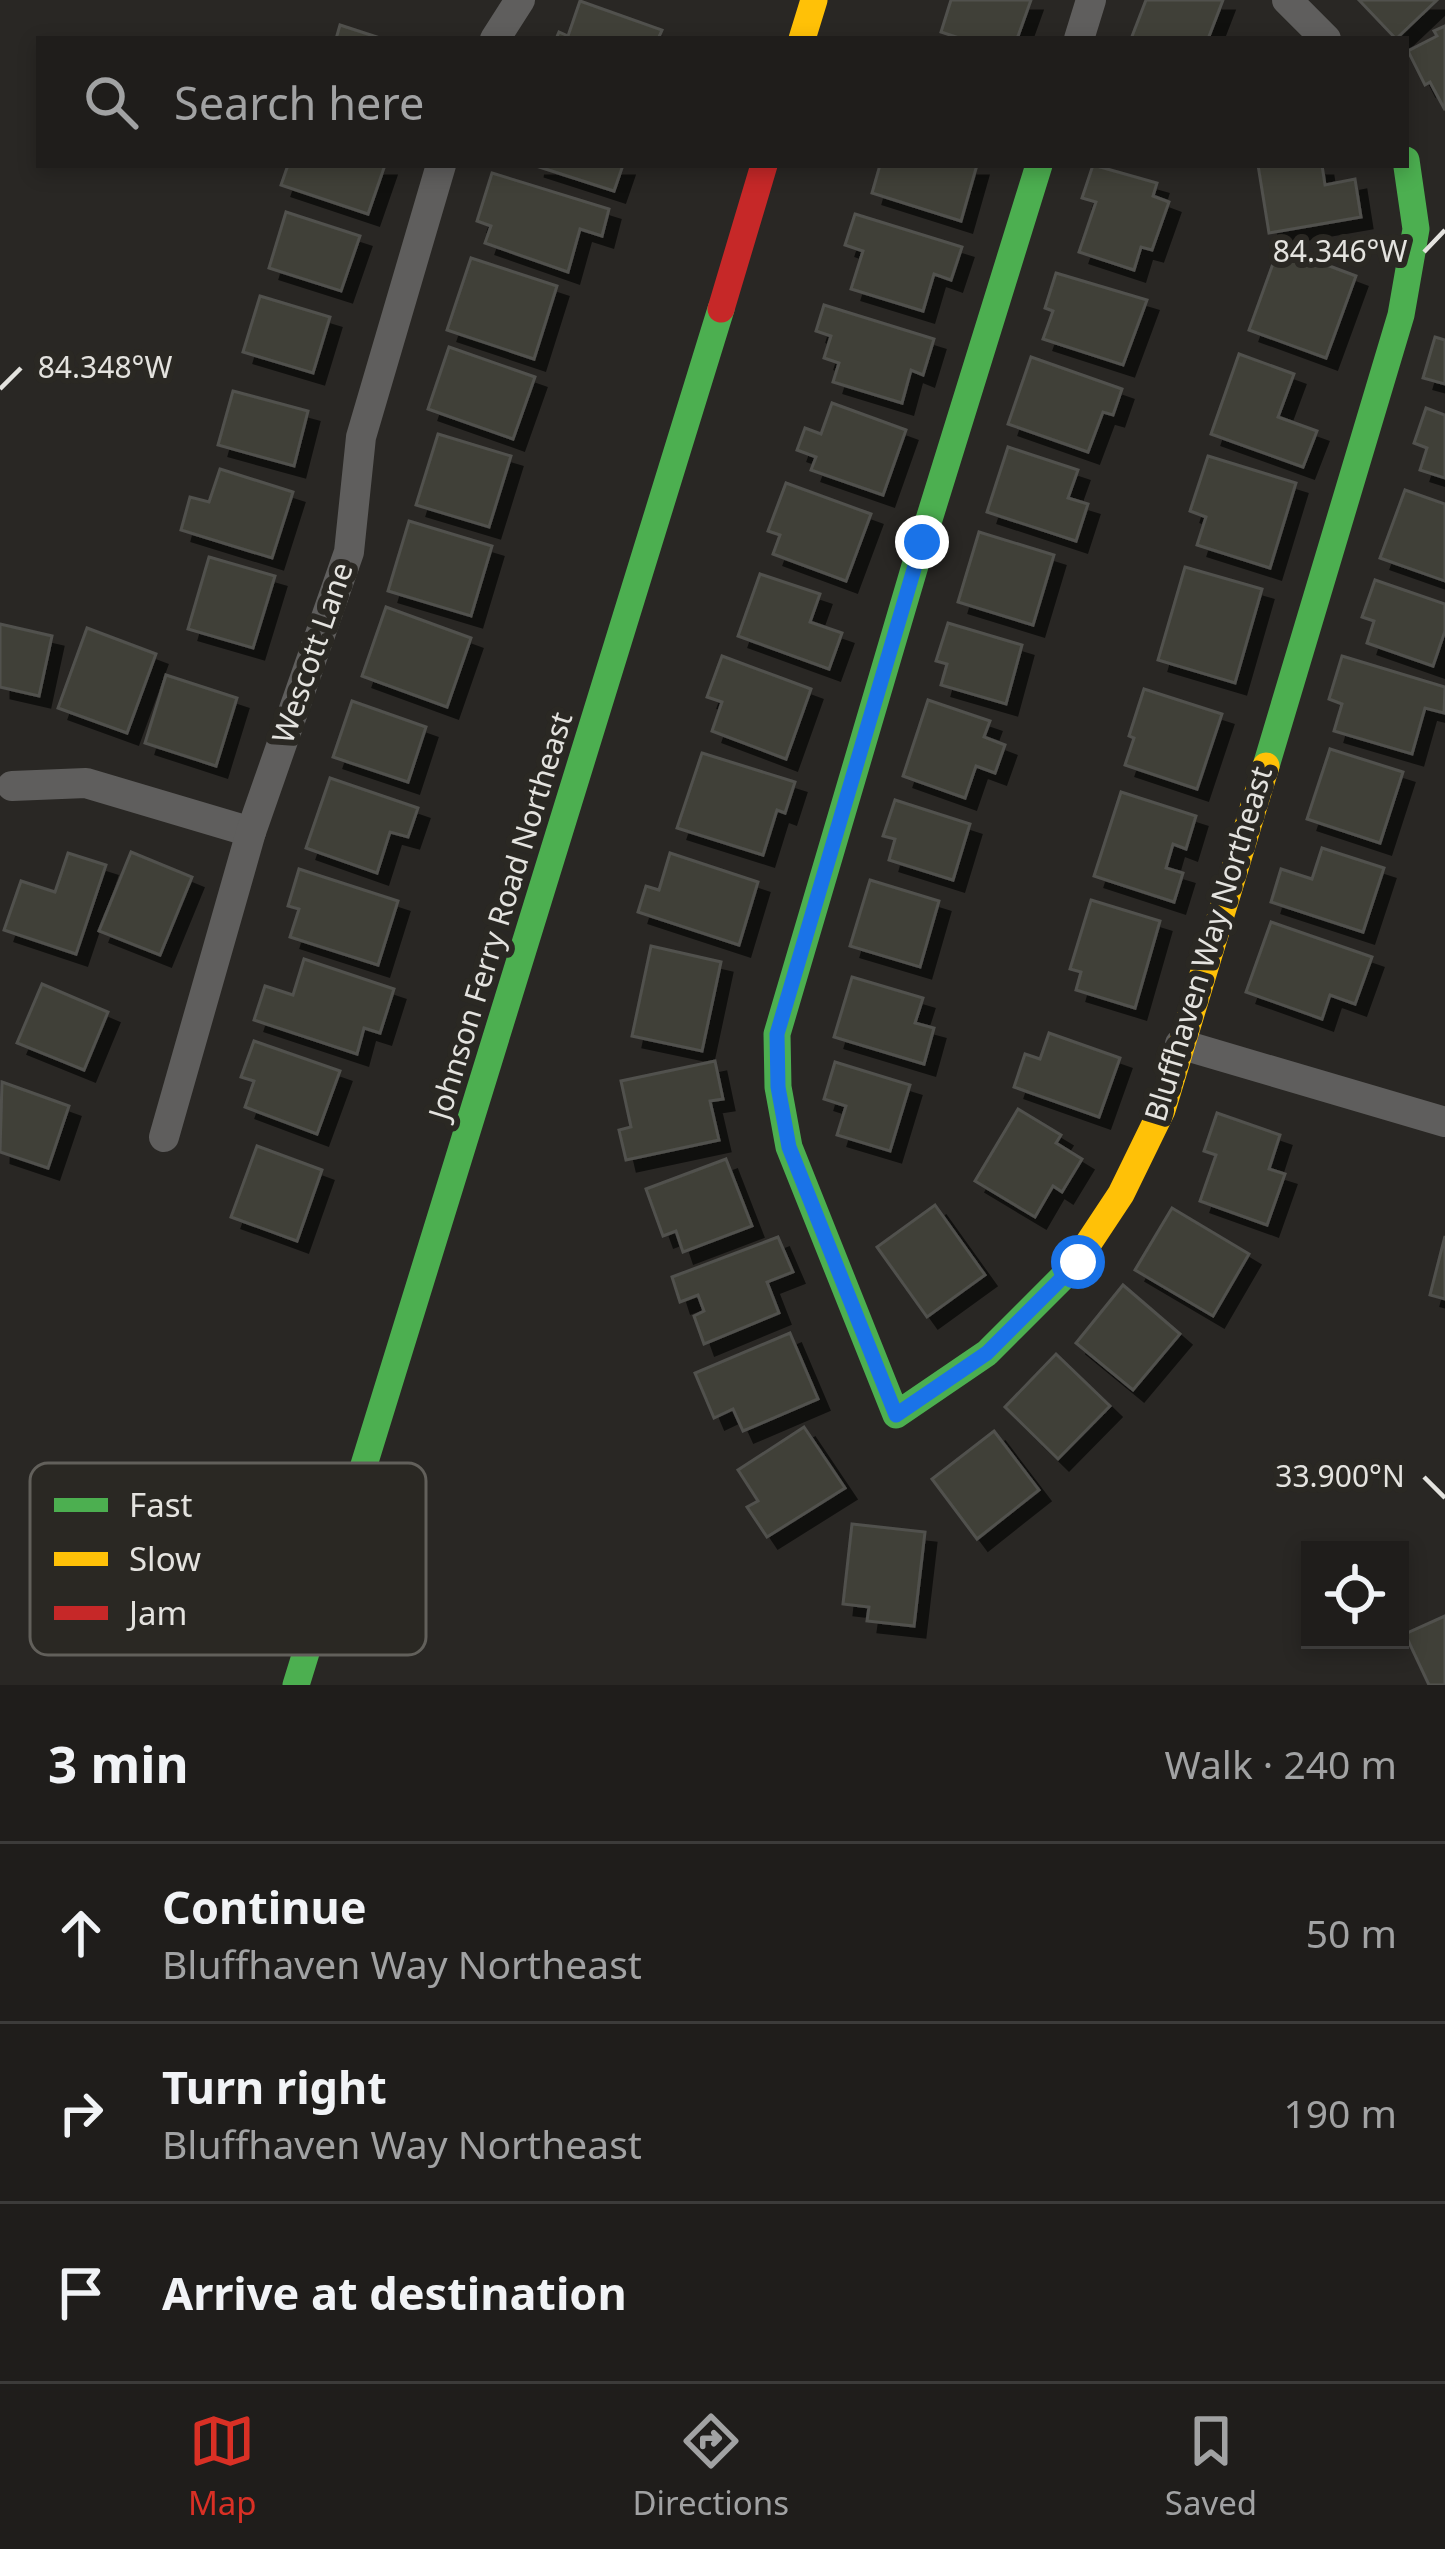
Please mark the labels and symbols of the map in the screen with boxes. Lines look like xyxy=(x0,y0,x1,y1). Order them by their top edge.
text: 84.346°W xyxy=(1273,230,1407,271)
text: 84.348°W xyxy=(38,346,172,387)
route end xyxy=(895,515,949,569)
street label: Wescott Lane xyxy=(261,557,362,748)
street label: Johnson Ferry Road Northeast xyxy=(417,707,581,1127)
street label: Bluffhaven Way Northeast xyxy=(1134,761,1281,1126)
route start xyxy=(1051,1235,1105,1289)
text: 33.900°N xyxy=(1275,1455,1405,1496)
legend xyxy=(30,1463,426,1655)
text: Fast xyxy=(129,1482,192,1527)
text: Slow xyxy=(129,1536,201,1581)
text: Jam xyxy=(126,1590,187,1635)

